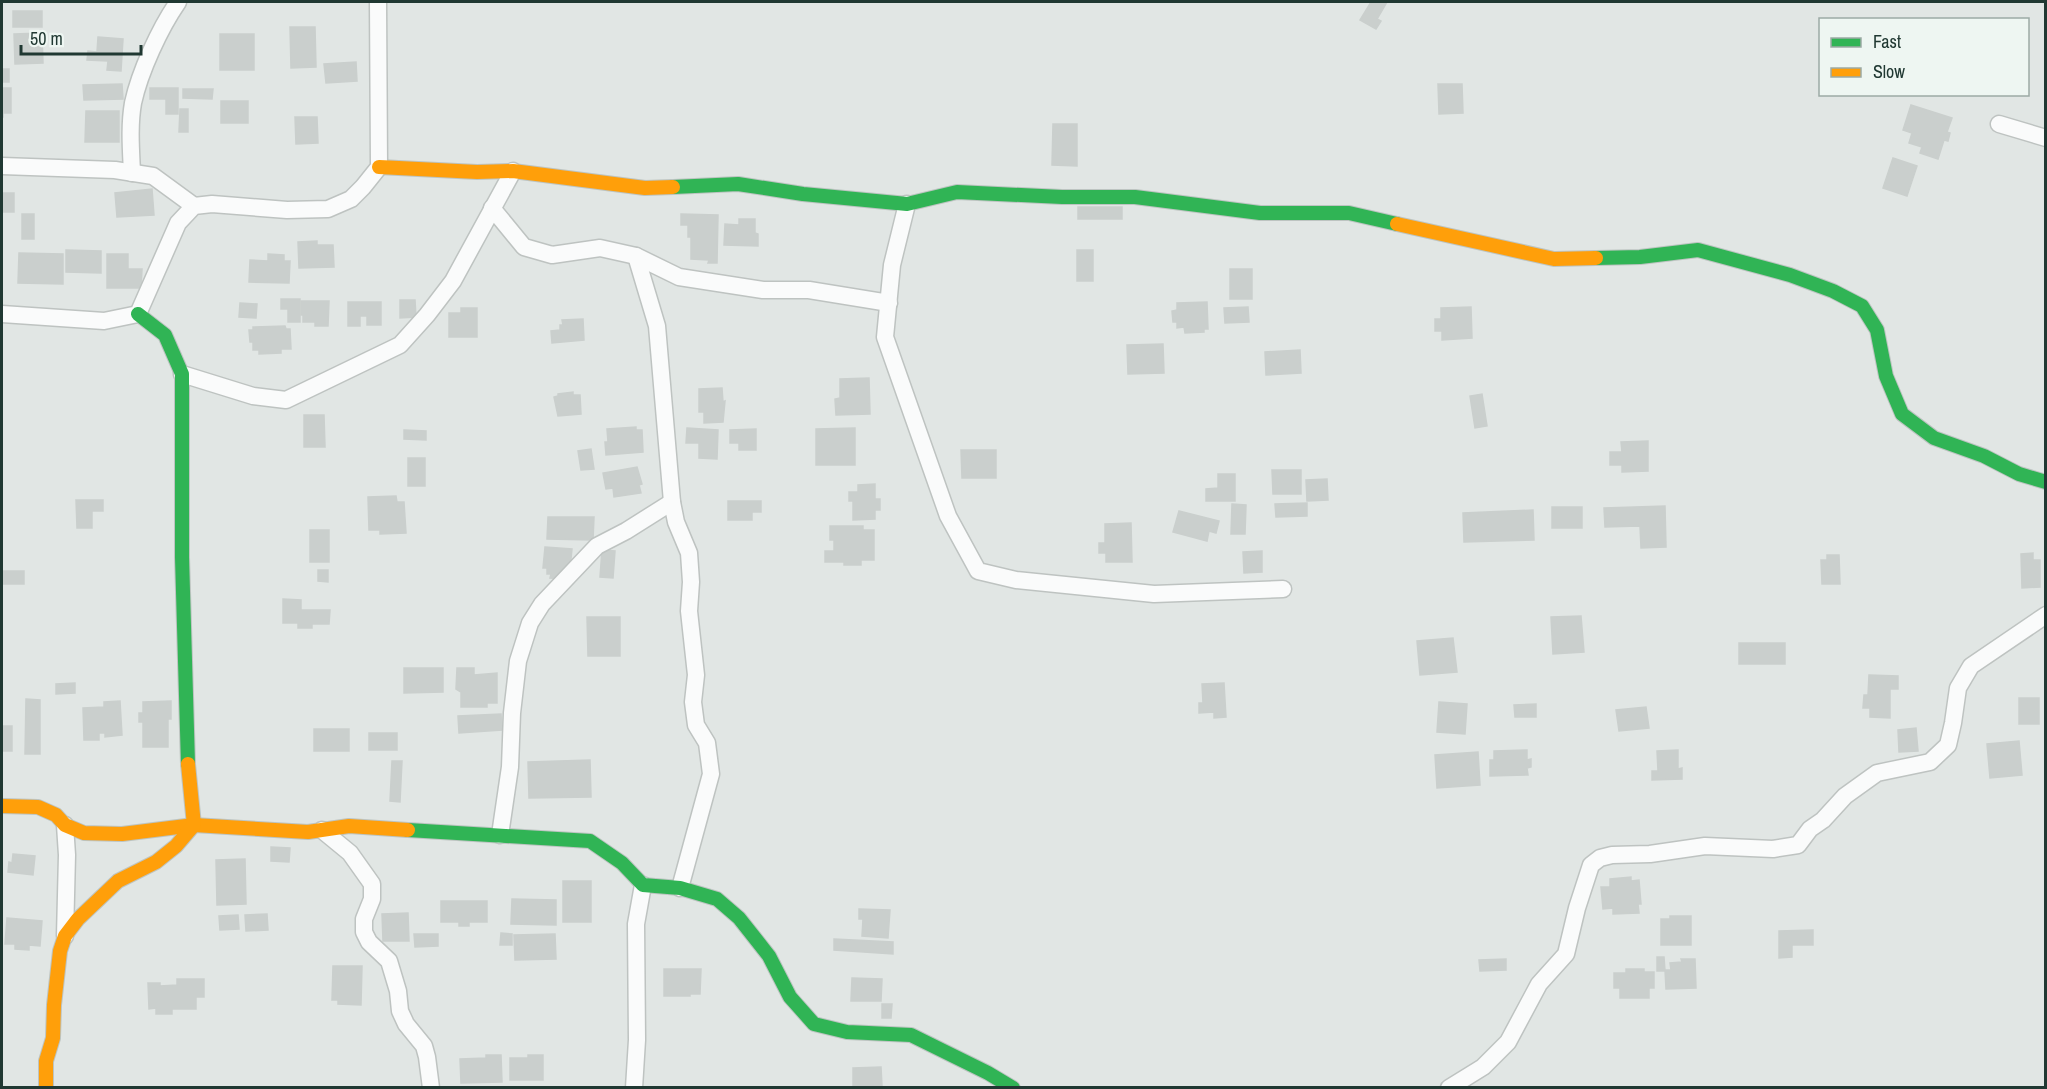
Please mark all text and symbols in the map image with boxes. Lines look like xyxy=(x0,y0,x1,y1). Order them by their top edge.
scale bar xyxy=(21,18,141,56)
legend xyxy=(1819,18,2029,96)
text: 50 m xyxy=(30,26,63,51)
text: Fast xyxy=(1873,29,1901,54)
text: Slow xyxy=(1873,59,1905,84)

